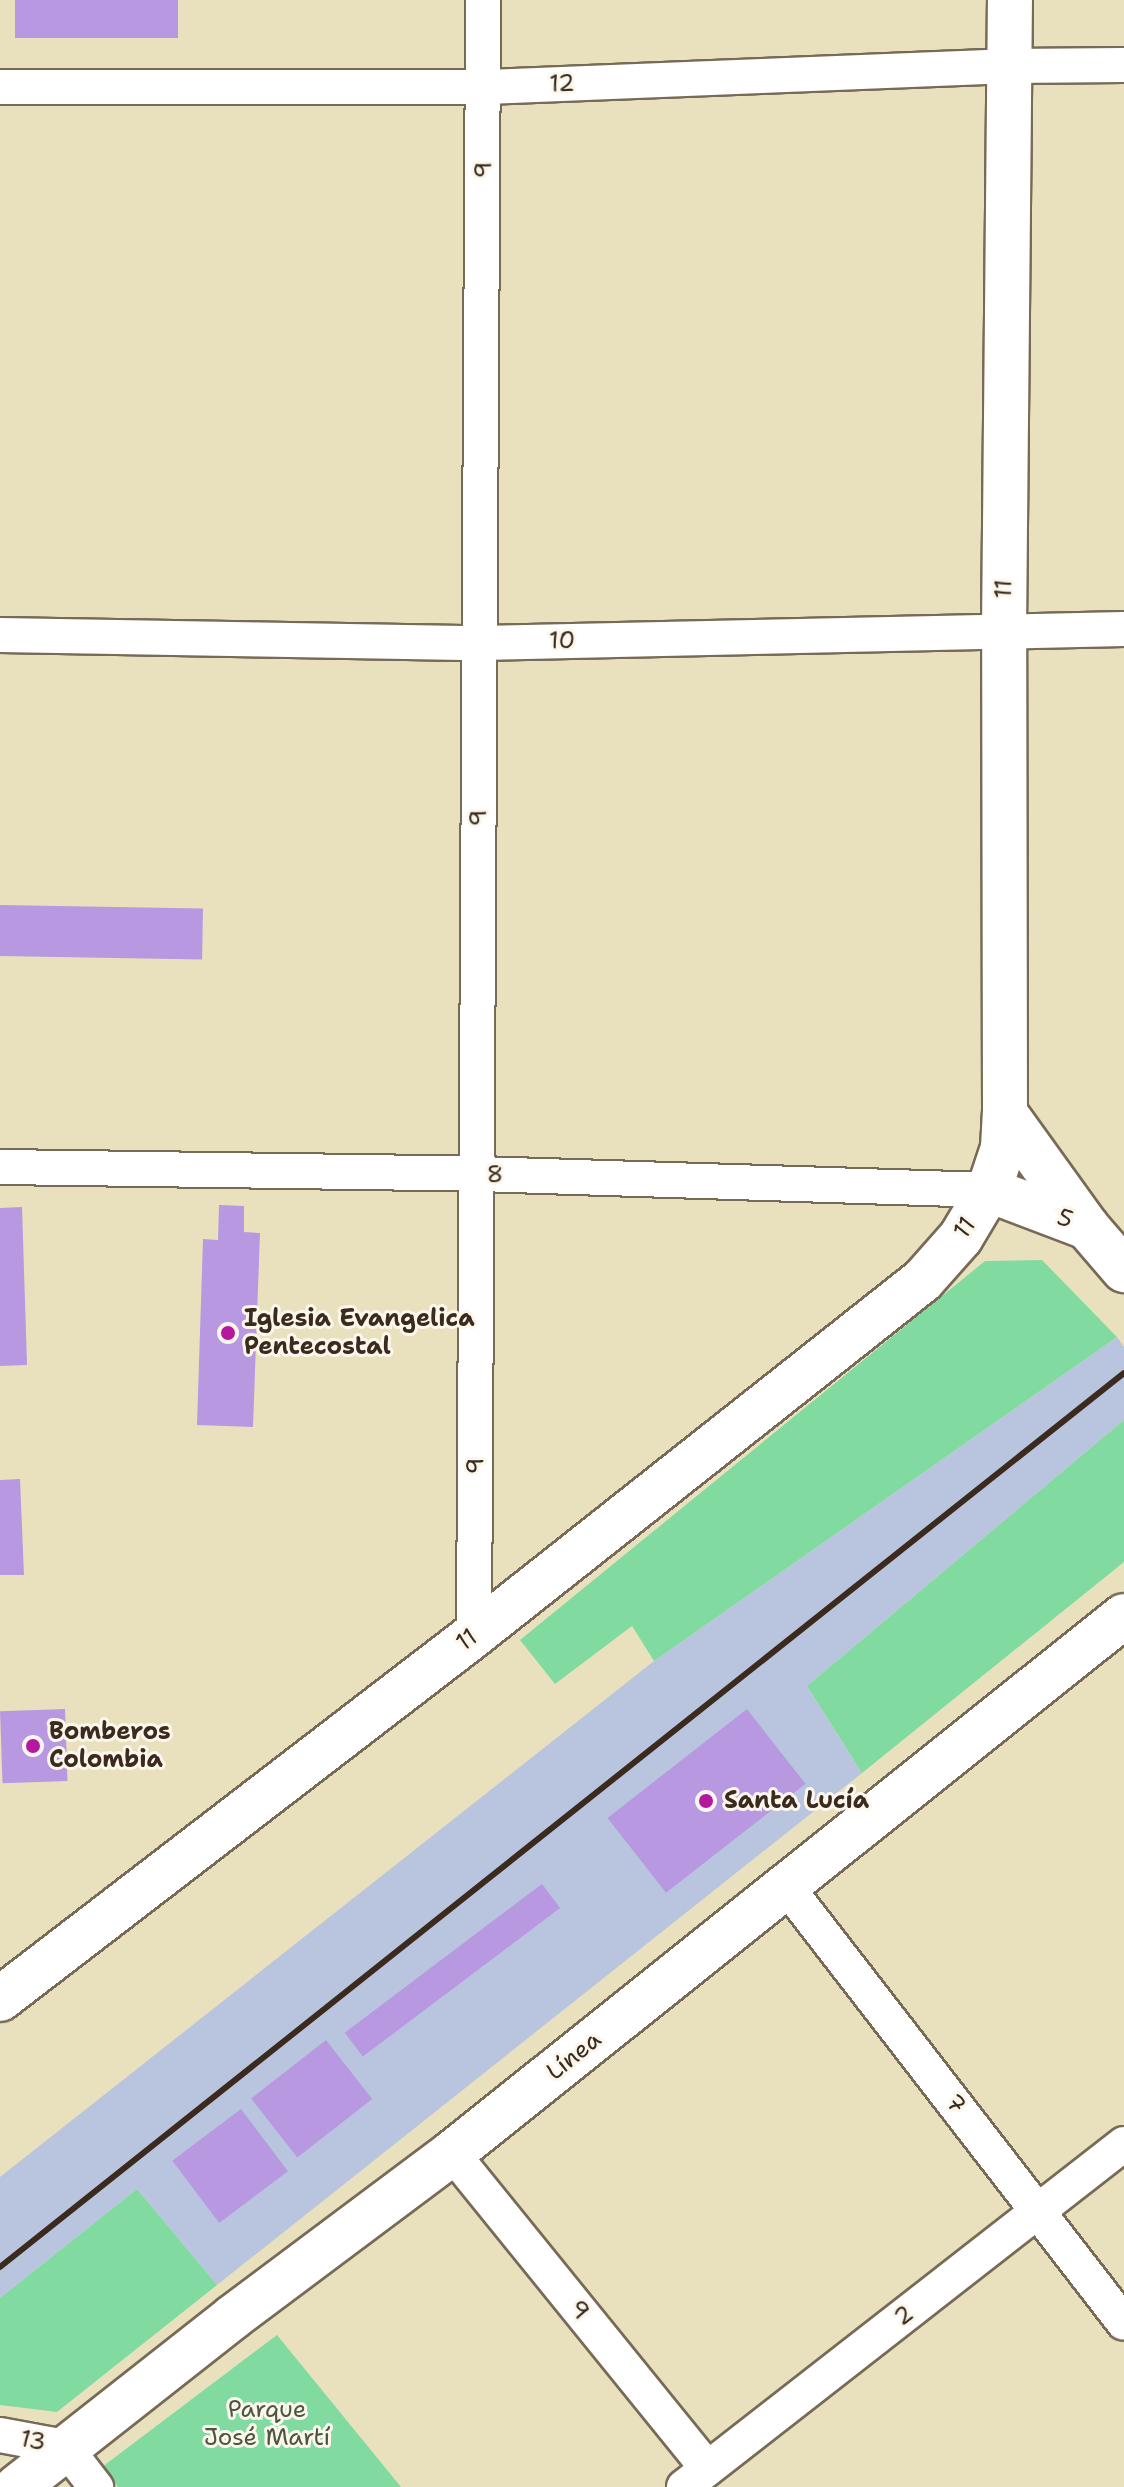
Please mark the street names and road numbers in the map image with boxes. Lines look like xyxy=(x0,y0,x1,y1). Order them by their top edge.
street label: 12 xyxy=(549,69,575,99)
street label: 9 xyxy=(469,161,499,179)
street label: 11 xyxy=(989,579,1019,599)
street label: 10 xyxy=(549,626,575,656)
street label: 9 xyxy=(465,810,493,826)
street label: 8 xyxy=(486,1160,504,1190)
street label: 5 xyxy=(1053,1203,1077,1235)
street label: 11 xyxy=(948,1212,982,1244)
street label: 9 xyxy=(461,1457,491,1475)
street label: 11 xyxy=(451,1623,483,1657)
street label: Línea xyxy=(541,2025,607,2087)
street label: 7 xyxy=(938,2089,972,2119)
street label: 9 xyxy=(563,2294,595,2326)
street label: 2 xyxy=(889,2299,919,2333)
street label: 13 xyxy=(18,2424,48,2458)

